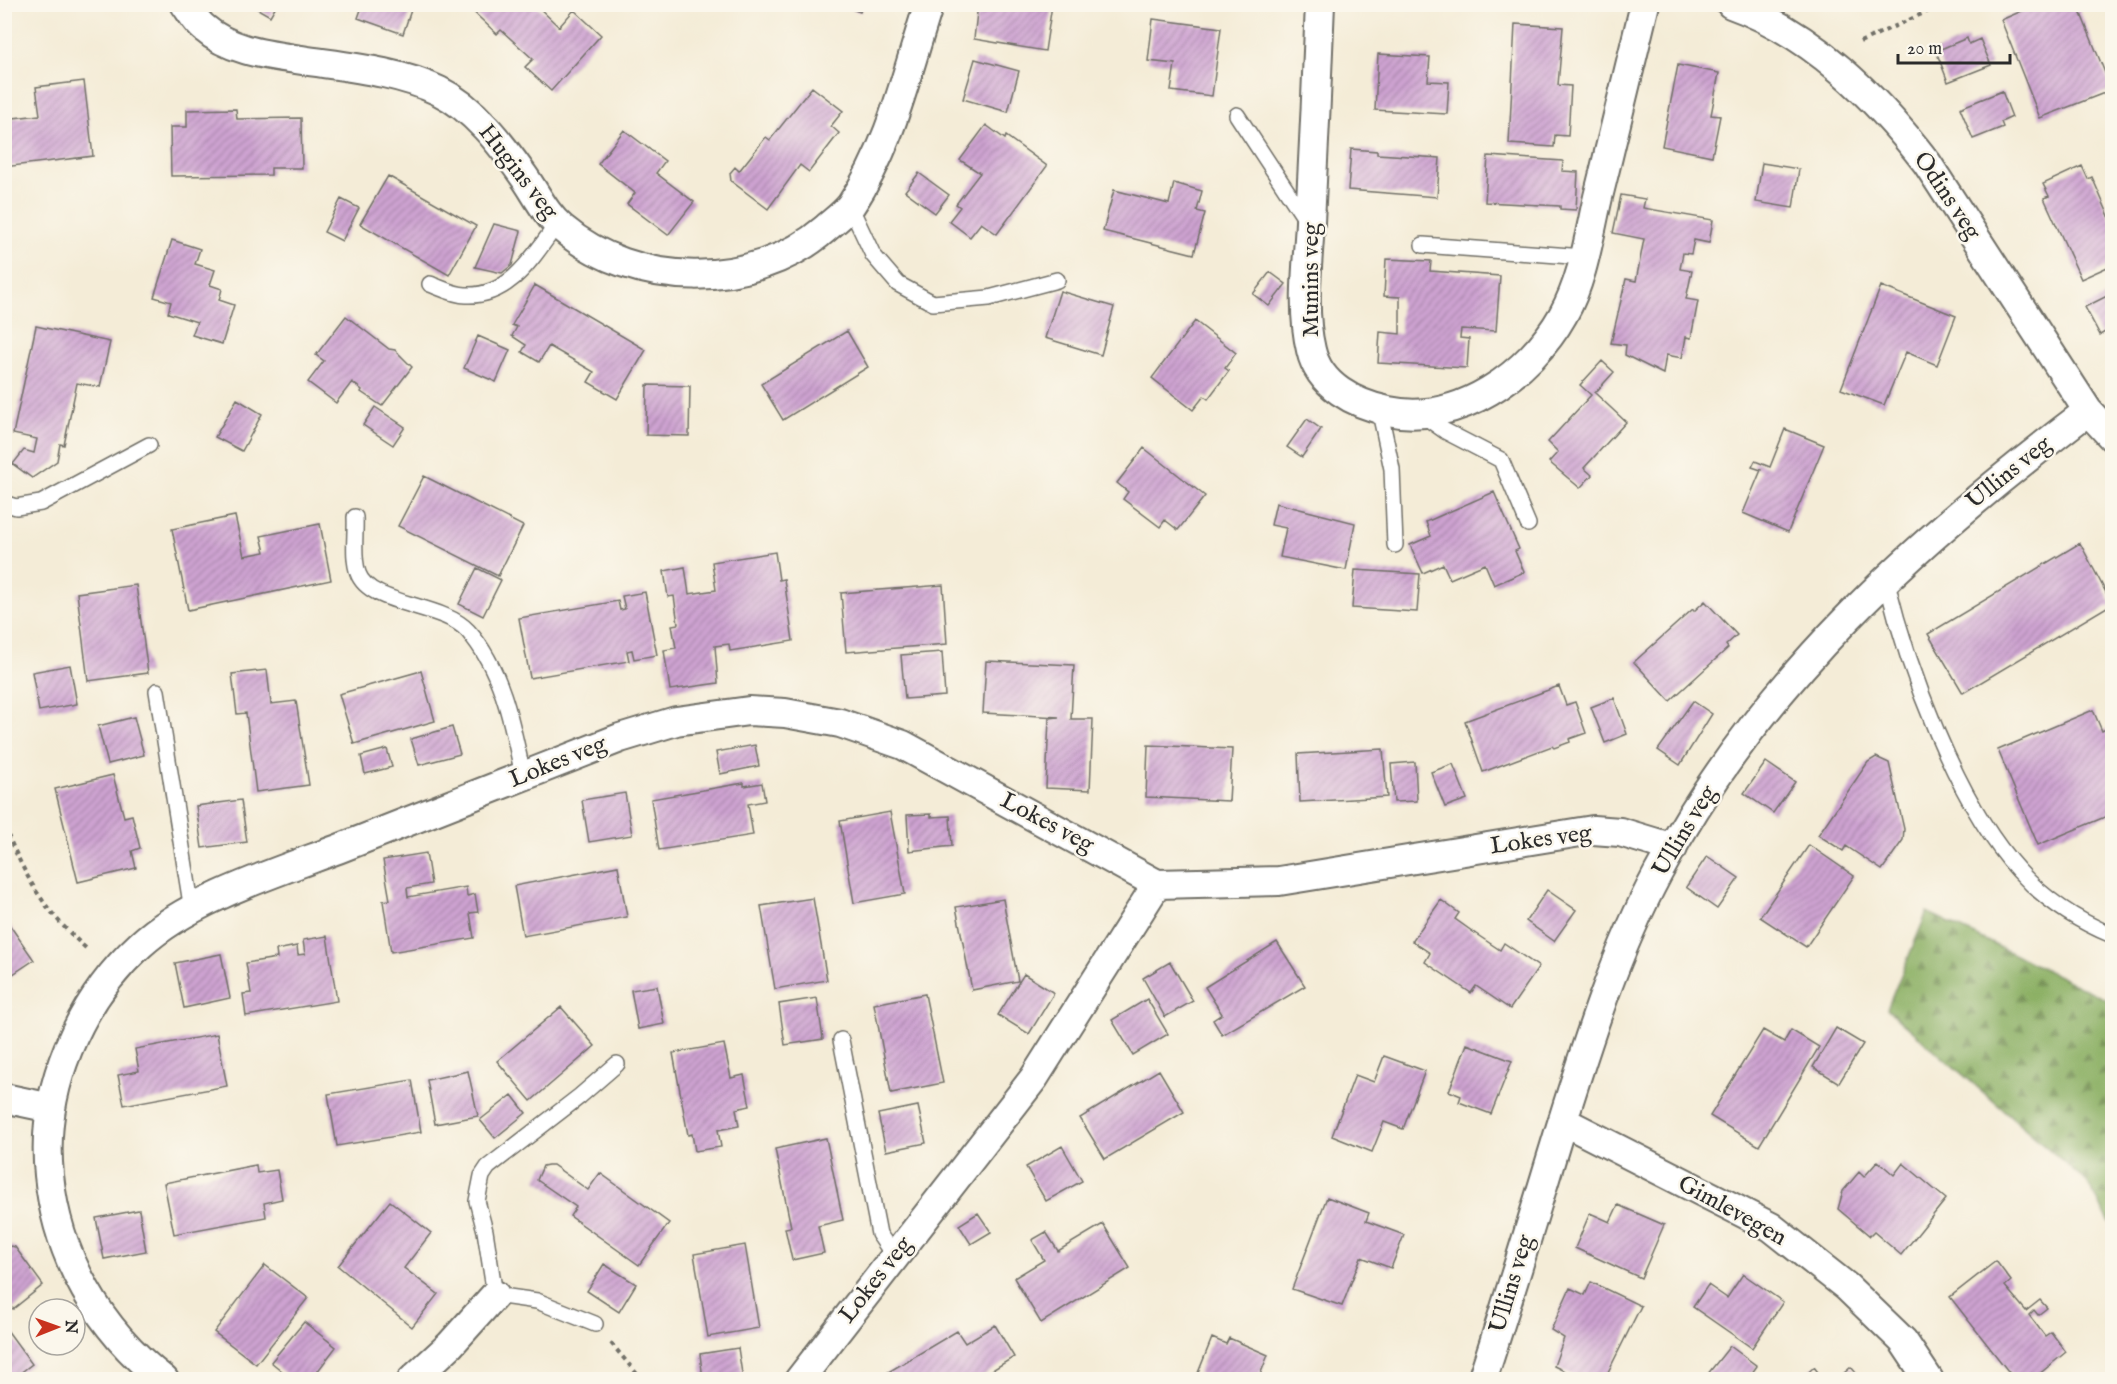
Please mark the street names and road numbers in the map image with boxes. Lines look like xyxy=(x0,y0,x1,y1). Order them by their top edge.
street label: Hugins veg xyxy=(471,118,566,227)
street label: Odins veg xyxy=(1906,146,1988,247)
street label: Munins veg xyxy=(1296,222,1327,337)
street label: Ullins veg xyxy=(1960,429,2059,517)
street label: Lokes veg xyxy=(505,728,612,795)
street label: Ullins veg xyxy=(1646,779,1725,882)
street label: Lokes veg xyxy=(995,785,1100,861)
street label: Lokes veg xyxy=(1488,817,1595,862)
street label: Gimlevegen xyxy=(1672,1168,1792,1254)
street label: Lokes veg xyxy=(832,1229,920,1330)
street label: Ullins veg xyxy=(1482,1230,1542,1337)

